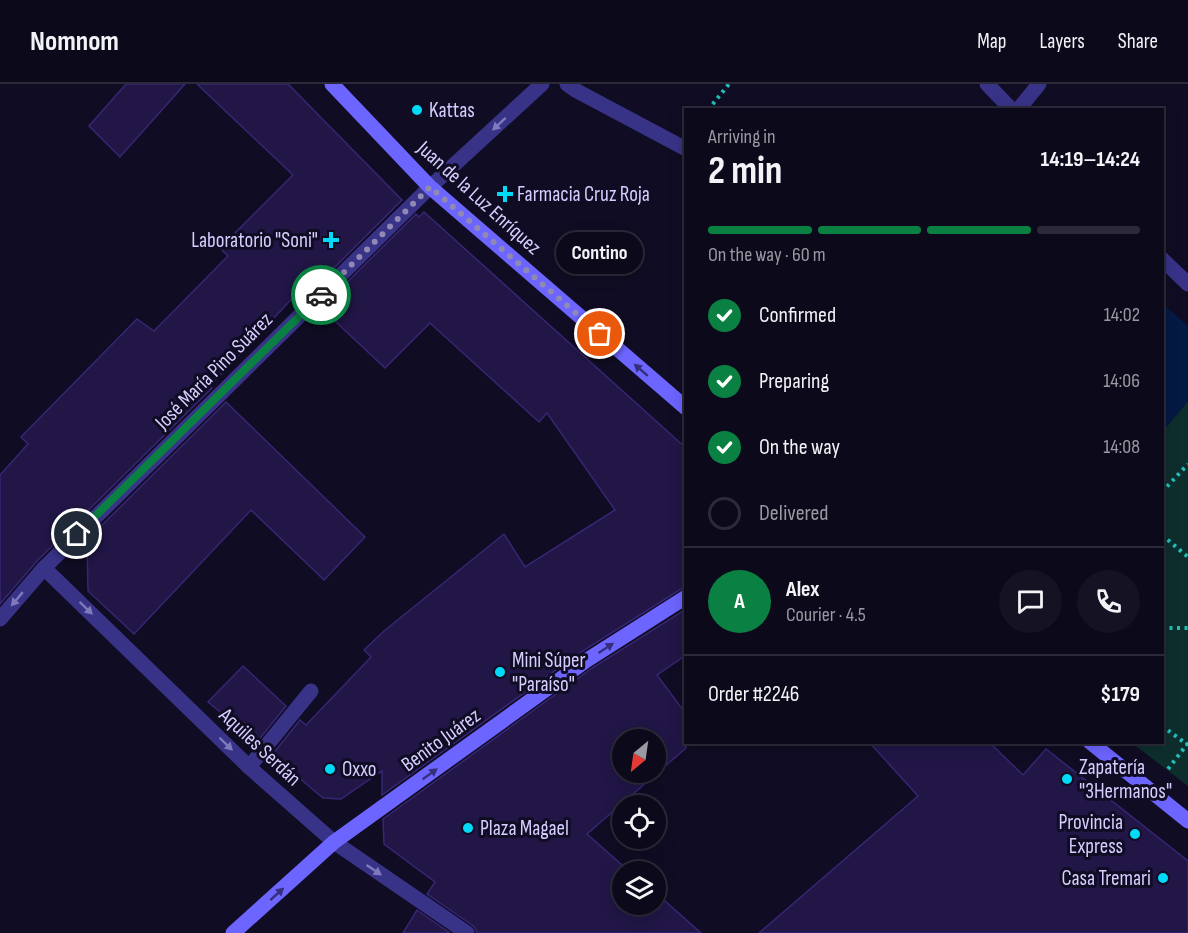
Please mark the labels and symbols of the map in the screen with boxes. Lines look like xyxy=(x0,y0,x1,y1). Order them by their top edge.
place label: Kattas xyxy=(429,98,475,123)
marker: Kattas xyxy=(410,103,424,117)
one-way arrow xyxy=(491,117,506,131)
street label: Juan de la Luz Enríquez xyxy=(411,135,546,260)
place label: Farmacia Cruz Roja xyxy=(517,182,650,207)
marker: Farmacia Cruz Roja xyxy=(498,187,512,201)
place label: Laboratorio "Soni" xyxy=(191,228,318,253)
marker: Laboratorio "Soni" xyxy=(322,231,340,249)
callout: Contino xyxy=(556,232,644,274)
courier xyxy=(291,265,351,325)
street label: José María Pino Suárez xyxy=(149,307,278,436)
pin xyxy=(574,308,625,359)
one-way arrow xyxy=(634,364,649,377)
pin xyxy=(51,508,102,559)
one-way arrow xyxy=(11,591,24,607)
one-way arrow xyxy=(78,601,92,615)
one-way arrow xyxy=(597,643,614,654)
place label: Mini Súper "Paraíso" xyxy=(512,648,586,697)
marker: Mini Súper "Paraíso" xyxy=(493,665,507,679)
street label: Aquiles Serdán xyxy=(213,702,306,791)
street label: Benito Juárez xyxy=(397,703,486,777)
north arrow xyxy=(612,729,666,783)
one-way arrow xyxy=(218,737,233,751)
place label: Zapatería "3Hermanos" xyxy=(1079,755,1172,804)
place label: Oxxo xyxy=(342,757,376,782)
marker: Oxxo xyxy=(323,762,337,776)
one-way arrow xyxy=(421,768,437,780)
marker: Zapatería "3Hermanos" xyxy=(1060,772,1074,786)
place label: Provincia Express xyxy=(1058,810,1123,859)
place label: Plaza Magael xyxy=(480,816,569,841)
marker: Plaza Magael xyxy=(461,821,475,835)
marker: Provincia Express xyxy=(1128,827,1142,841)
one-way arrow xyxy=(366,864,382,876)
place label: Casa Tremari xyxy=(1062,866,1151,891)
marker: Casa Tremari xyxy=(1156,871,1170,885)
one-way arrow xyxy=(269,887,284,901)

